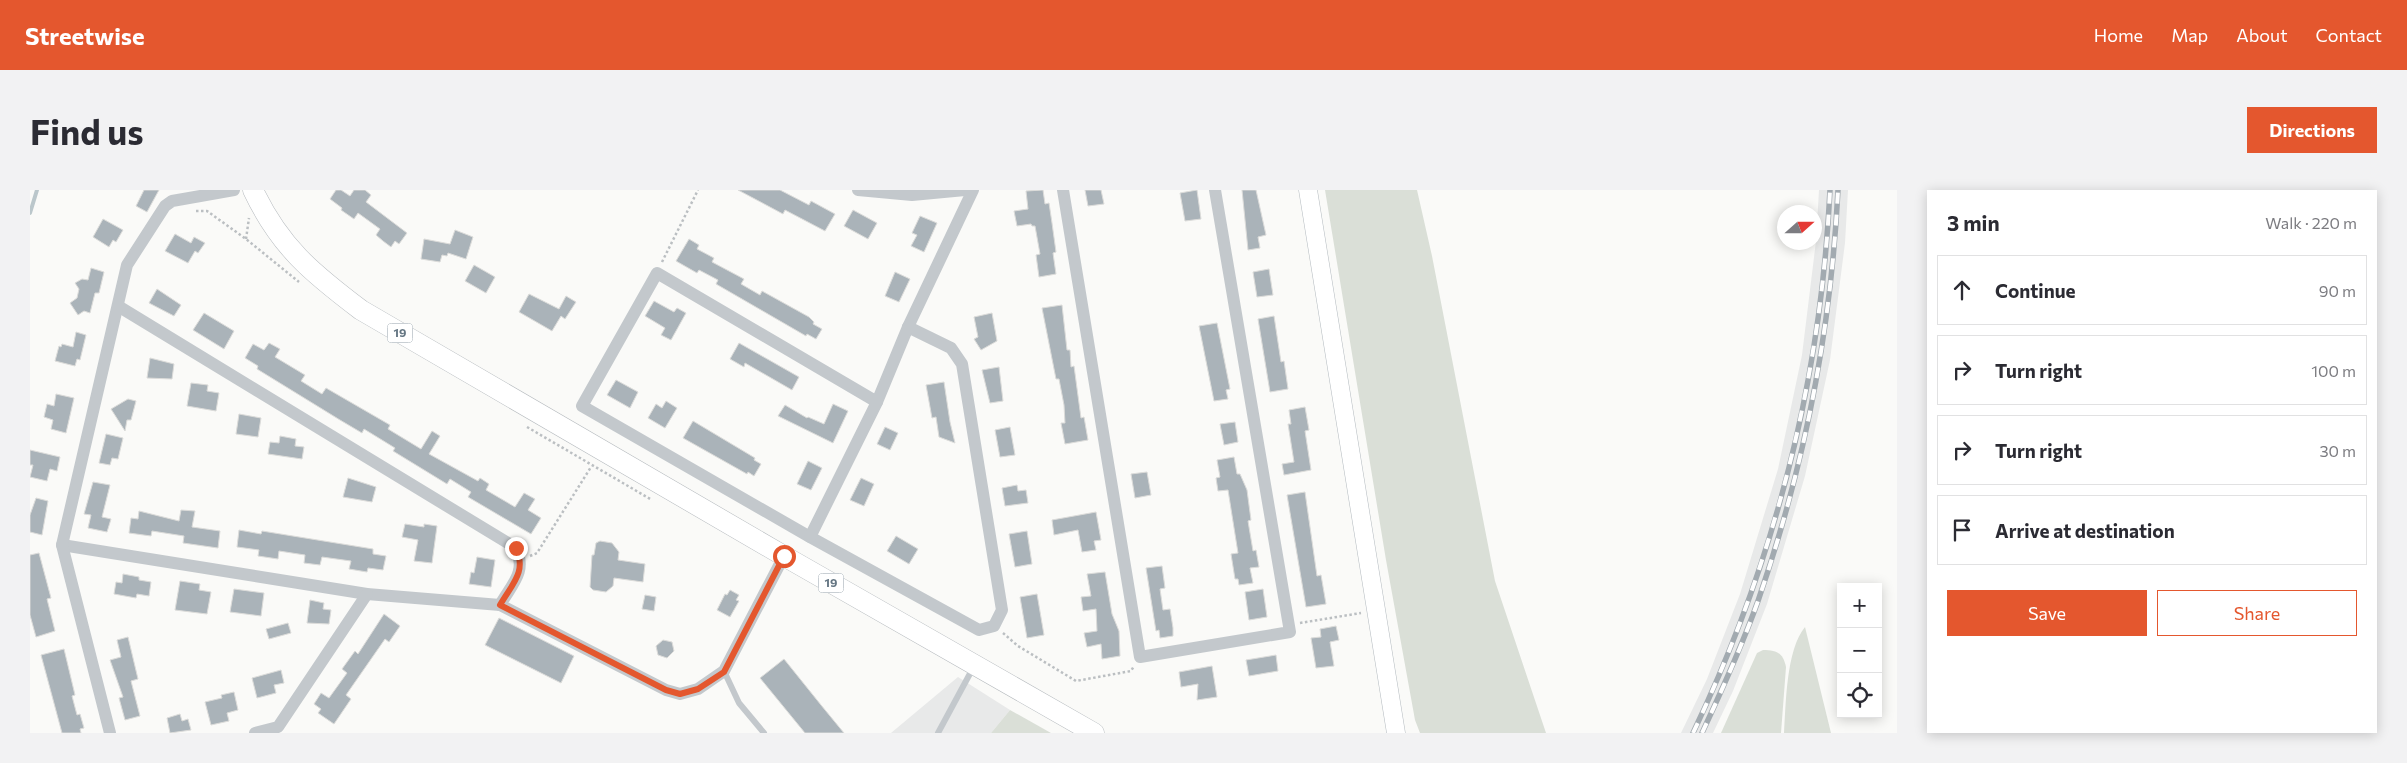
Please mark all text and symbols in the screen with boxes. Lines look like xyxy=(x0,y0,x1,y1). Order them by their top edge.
text: Streetwise xyxy=(25,21,145,50)
text: Home xyxy=(2094,24,2143,46)
text: Map xyxy=(2171,24,2208,46)
text: About xyxy=(2236,24,2288,46)
text: Contact xyxy=(2316,24,2382,46)
button: Directions xyxy=(2247,107,2377,153)
text: Find us xyxy=(30,109,144,152)
north arrow xyxy=(1777,205,1822,250)
text: 3 min xyxy=(1947,210,2000,235)
text: Walk · 220 m xyxy=(2265,213,2357,232)
icon: ahead xyxy=(1948,276,1976,304)
text: Continue xyxy=(1995,279,2075,302)
text: 90 m xyxy=(2319,281,2356,300)
road number: 19 xyxy=(388,324,412,342)
icon: right xyxy=(1948,356,1976,384)
text: Turn right xyxy=(1995,359,2082,382)
text: 100 m xyxy=(2311,361,2356,380)
icon: right xyxy=(1948,436,1976,464)
text: Turn right xyxy=(1995,439,2082,462)
text: 30 m xyxy=(2319,441,2356,460)
icon: arrive xyxy=(1948,516,1976,544)
text: Arrive at destination xyxy=(1995,519,2175,542)
route end xyxy=(505,537,528,560)
route start xyxy=(773,545,796,568)
road number: 19 xyxy=(818,573,844,592)
map controls xyxy=(1837,583,1882,718)
button: + xyxy=(1837,583,1882,628)
button: Save xyxy=(1947,590,2147,636)
button: Share xyxy=(2157,590,2357,636)
button: − xyxy=(1837,628,1882,673)
button: locate xyxy=(1837,673,1882,718)

